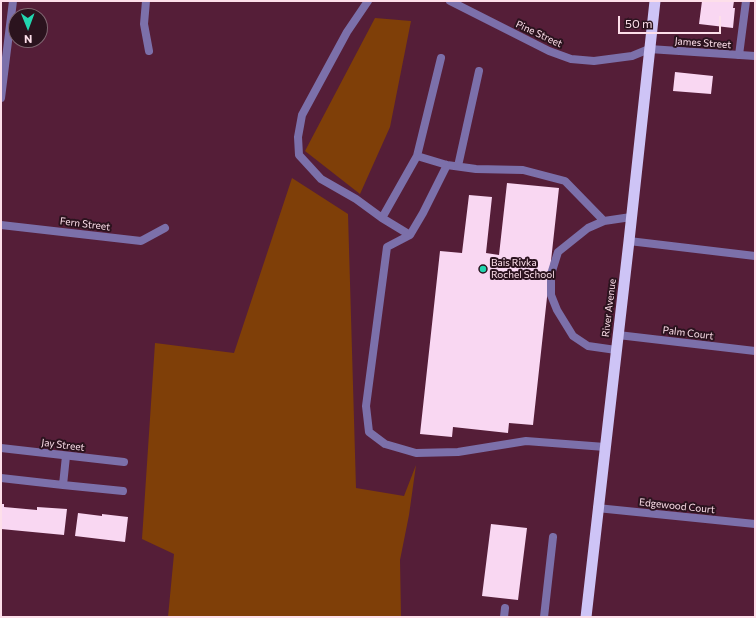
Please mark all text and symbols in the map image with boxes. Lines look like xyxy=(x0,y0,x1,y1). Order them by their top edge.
north arrow xyxy=(8,8,48,48)
scale bar xyxy=(620,8,723,34)
text: 50 m xyxy=(625,16,653,30)
street label: Pine Street xyxy=(514,18,564,50)
text: N xyxy=(24,33,32,46)
street label: James Street xyxy=(674,35,732,51)
street label: Fern Street xyxy=(59,215,111,233)
place label: Bais Rivka Rochel School xyxy=(491,257,555,280)
marker: Bais Rivka Rochel School xyxy=(478,264,488,274)
street label: River Avenue xyxy=(599,278,619,338)
street label: Palm Court xyxy=(662,324,714,342)
street label: Jay Street xyxy=(41,436,85,454)
street label: Edgewood Court xyxy=(639,496,715,516)

